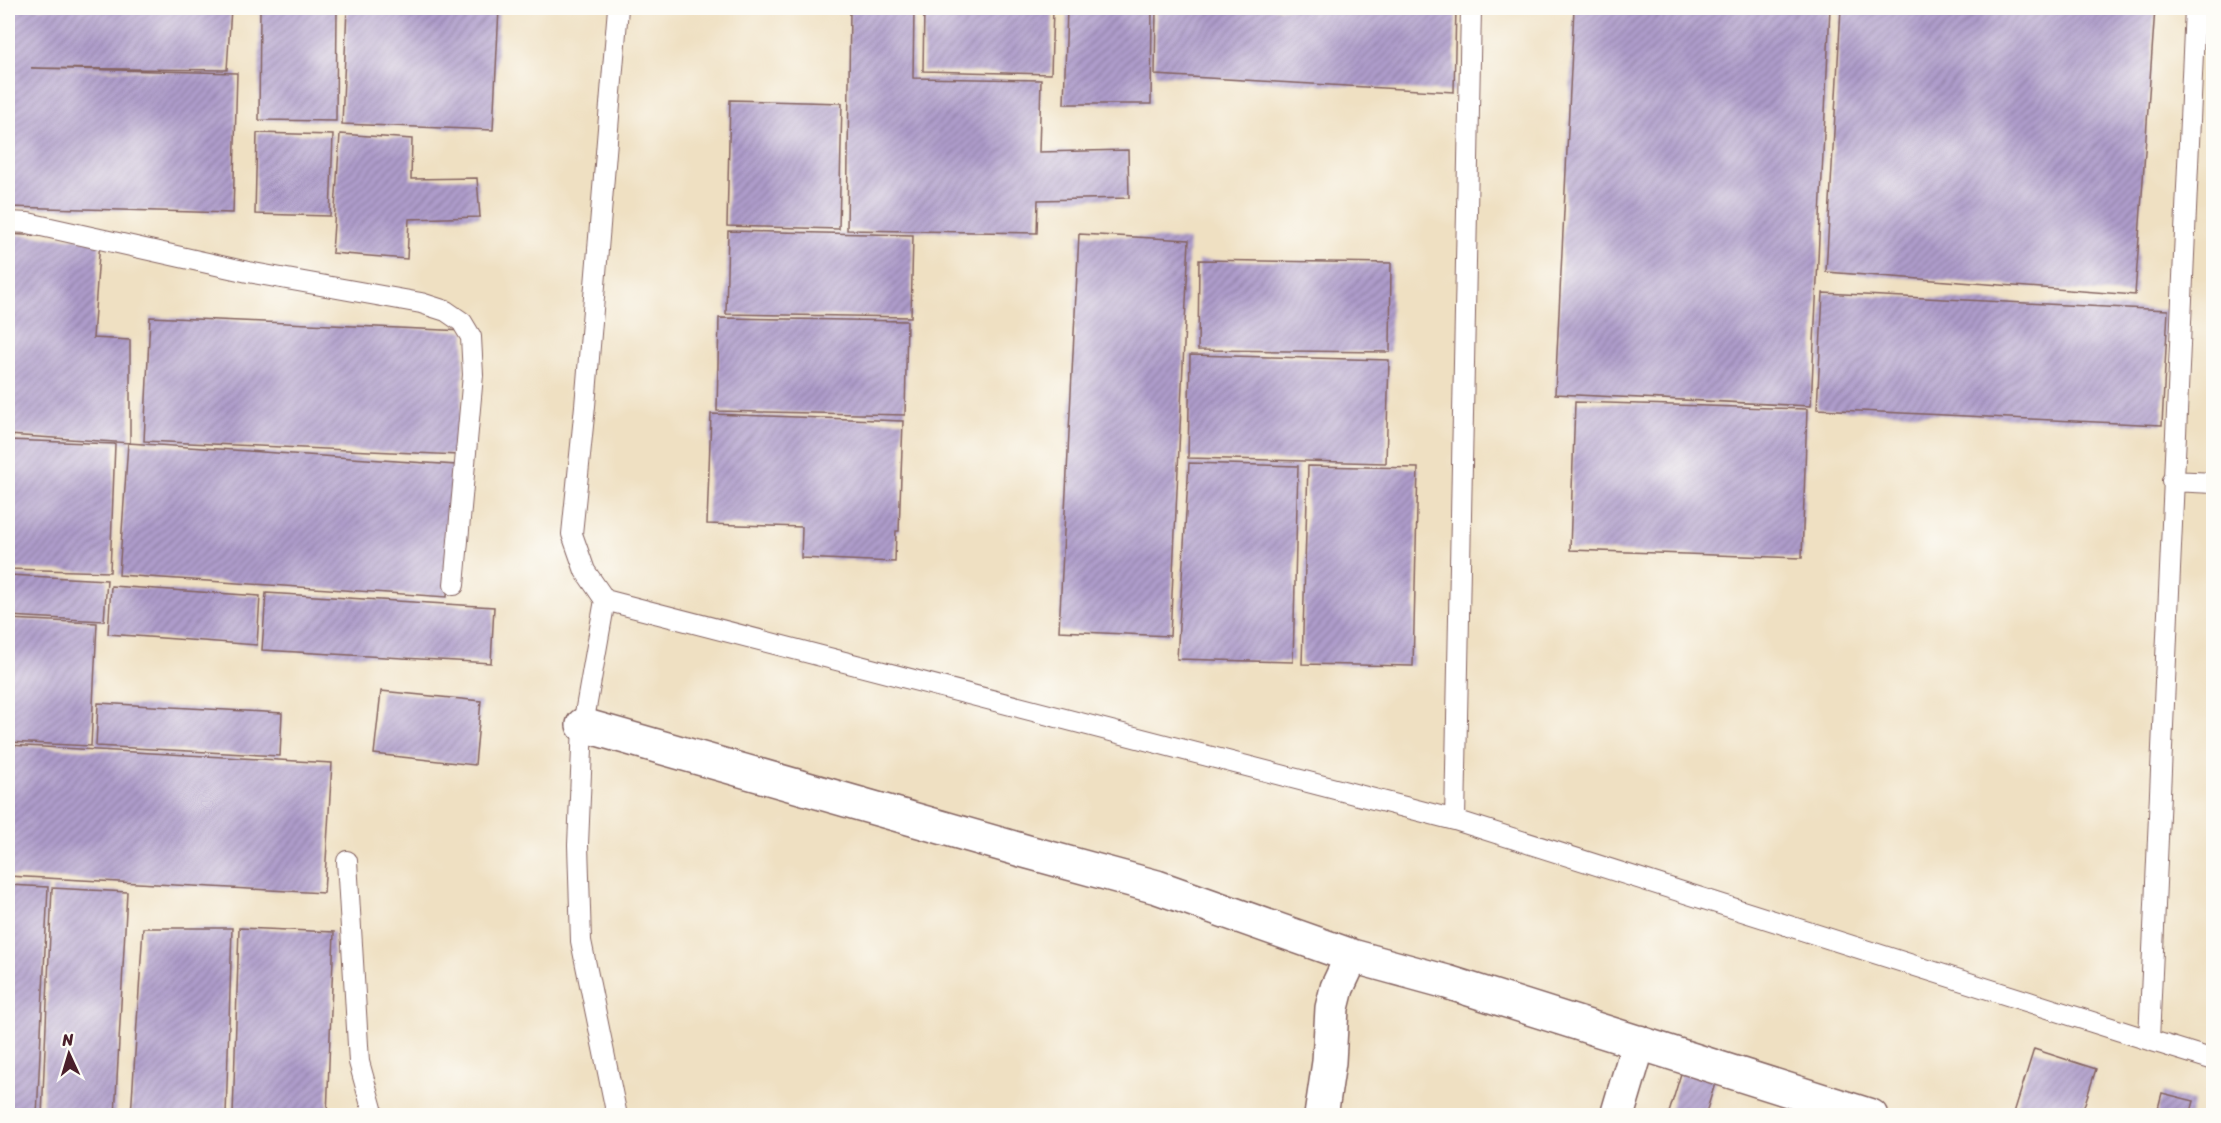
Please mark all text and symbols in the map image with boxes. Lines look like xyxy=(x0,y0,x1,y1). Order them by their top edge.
north arrow xyxy=(39,1024,99,1084)
text: N xyxy=(60,1025,75,1054)

